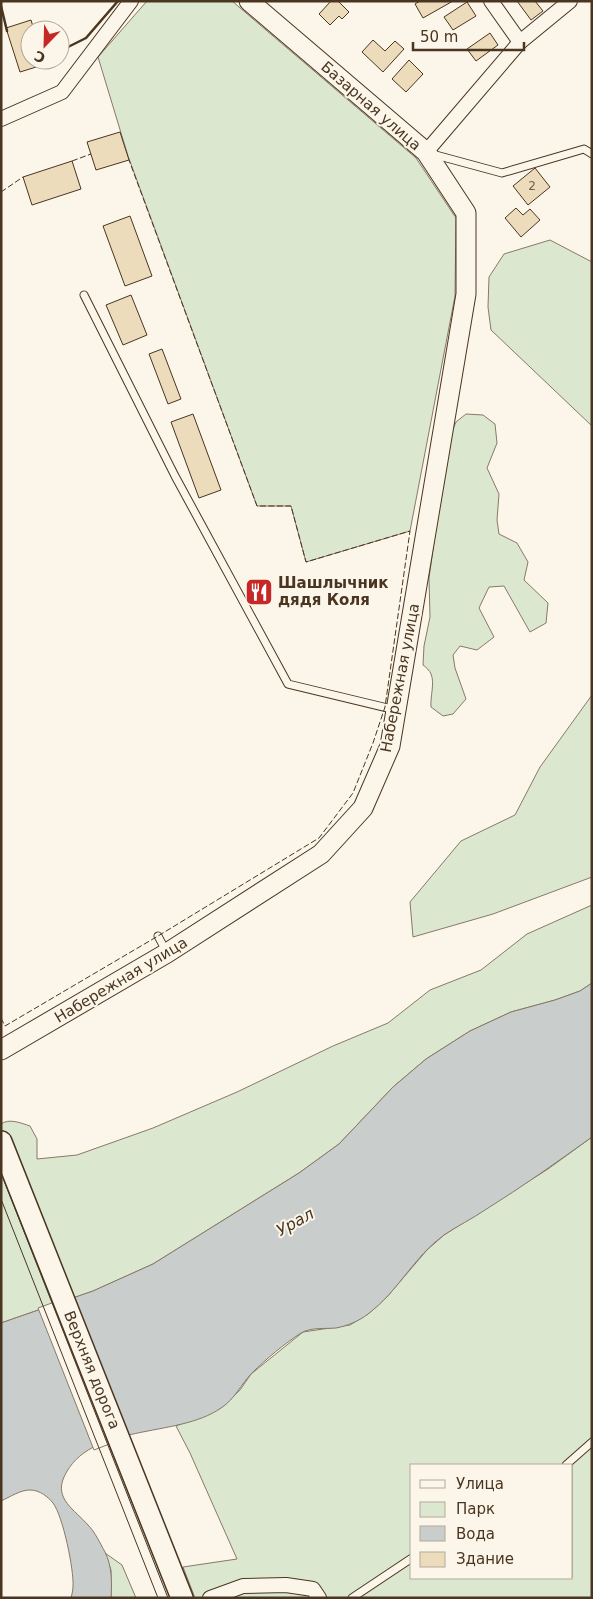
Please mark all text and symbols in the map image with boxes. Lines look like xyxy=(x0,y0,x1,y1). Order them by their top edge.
north arrow xyxy=(20,20,70,70)
scale bar xyxy=(413,20,524,52)
text: 50 m xyxy=(420,28,458,46)
text: С xyxy=(32,48,48,66)
street label: Базарная улица xyxy=(317,58,425,154)
house number: 2 xyxy=(528,179,536,193)
place label: Шашлычник дядя Коля xyxy=(278,574,389,609)
restaurant icon: Шашлычник дядя Коля xyxy=(244,577,274,607)
street label: Набережная улица xyxy=(377,602,423,754)
street label: Набережная улица xyxy=(51,933,191,1027)
water label: Урал xyxy=(273,1204,317,1240)
street label: Верхняя дорога xyxy=(60,1308,124,1432)
legend xyxy=(410,1464,573,1579)
text: Улица xyxy=(456,1475,504,1493)
text: Парк xyxy=(456,1500,495,1518)
text: Вода xyxy=(456,1525,495,1543)
text: Здание xyxy=(456,1550,514,1568)

